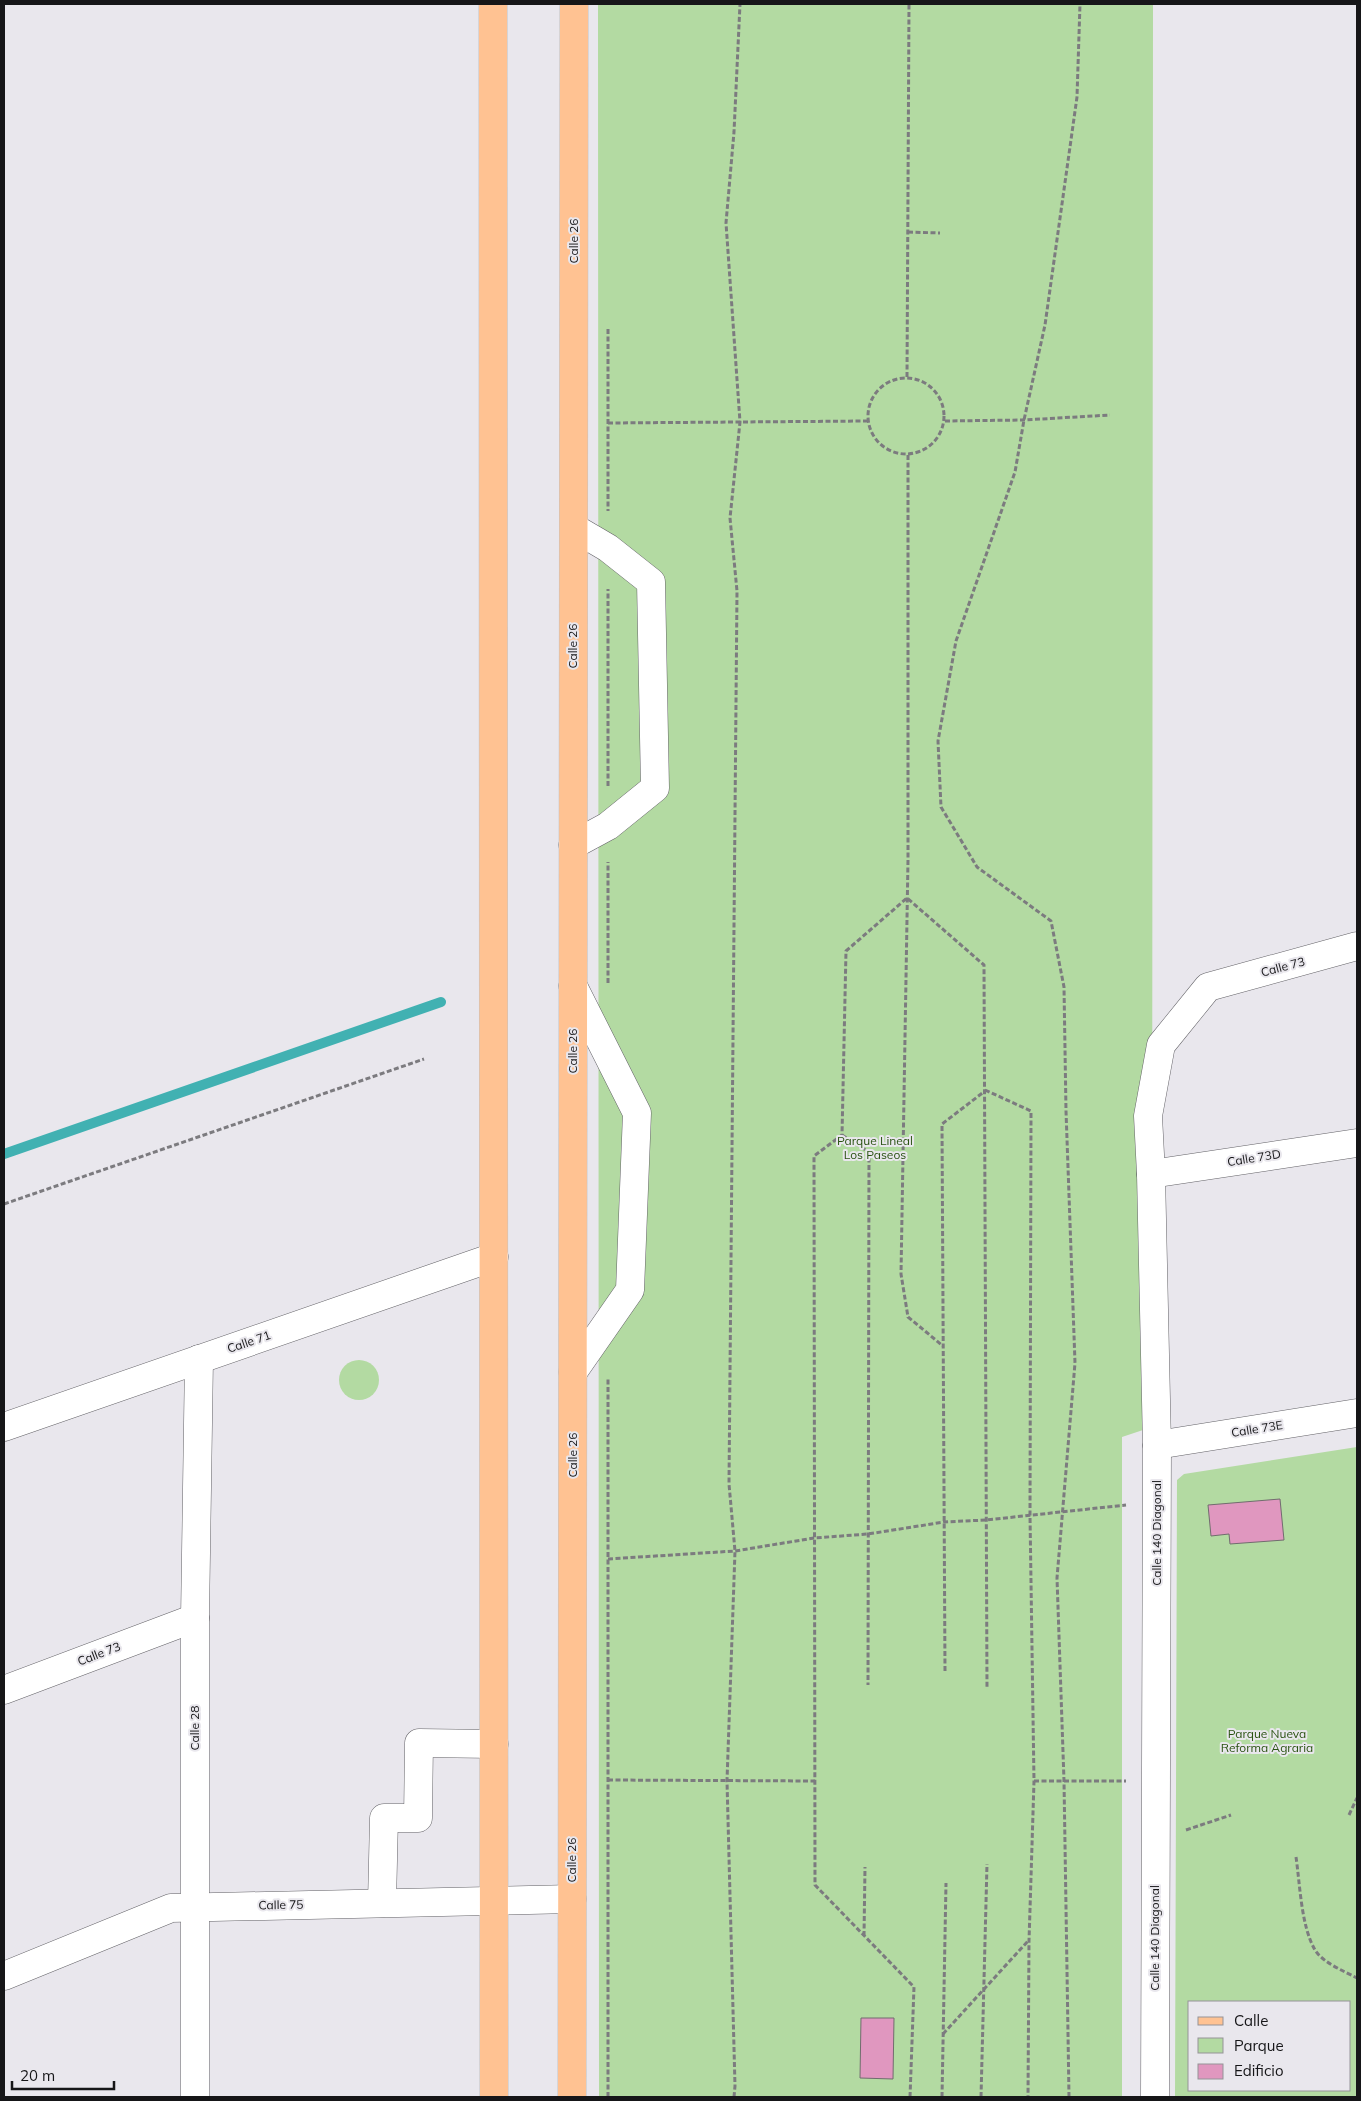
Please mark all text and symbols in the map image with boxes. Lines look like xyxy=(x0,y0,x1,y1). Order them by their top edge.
street label: Calle 26 xyxy=(566,219,581,263)
street label: Calle 26 xyxy=(565,624,580,668)
street label: Calle 73 xyxy=(1259,953,1307,980)
street label: Calle 26 xyxy=(565,1029,580,1073)
park label: Parque Lineal Los Paseos xyxy=(837,1133,913,1162)
street label: Calle 73D xyxy=(1226,1146,1282,1169)
street label: Calle 71 xyxy=(225,1327,273,1356)
street label: Calle 73E xyxy=(1230,1417,1284,1440)
street label: Calle 26 xyxy=(565,1433,580,1477)
street label: Calle 140 Diagonal xyxy=(1149,1480,1164,1586)
street label: Calle 73 xyxy=(75,1638,123,1669)
street label: Calle 28 xyxy=(187,1706,202,1750)
park label: Parque Nueva Reforma Agraria xyxy=(1221,1726,1313,1755)
street label: Calle 26 xyxy=(564,1838,579,1882)
street label: Calle 140 Diagonal xyxy=(1147,1885,1162,1991)
street label: Calle 75 xyxy=(258,1897,304,1912)
legend xyxy=(1188,2001,1351,2091)
text: Calle xyxy=(1234,2011,1268,2030)
text: Parque xyxy=(1234,2036,1284,2055)
scale bar xyxy=(12,2058,115,2090)
text: Edificio xyxy=(1234,2061,1284,2080)
text: 20 m xyxy=(20,2066,55,2085)

